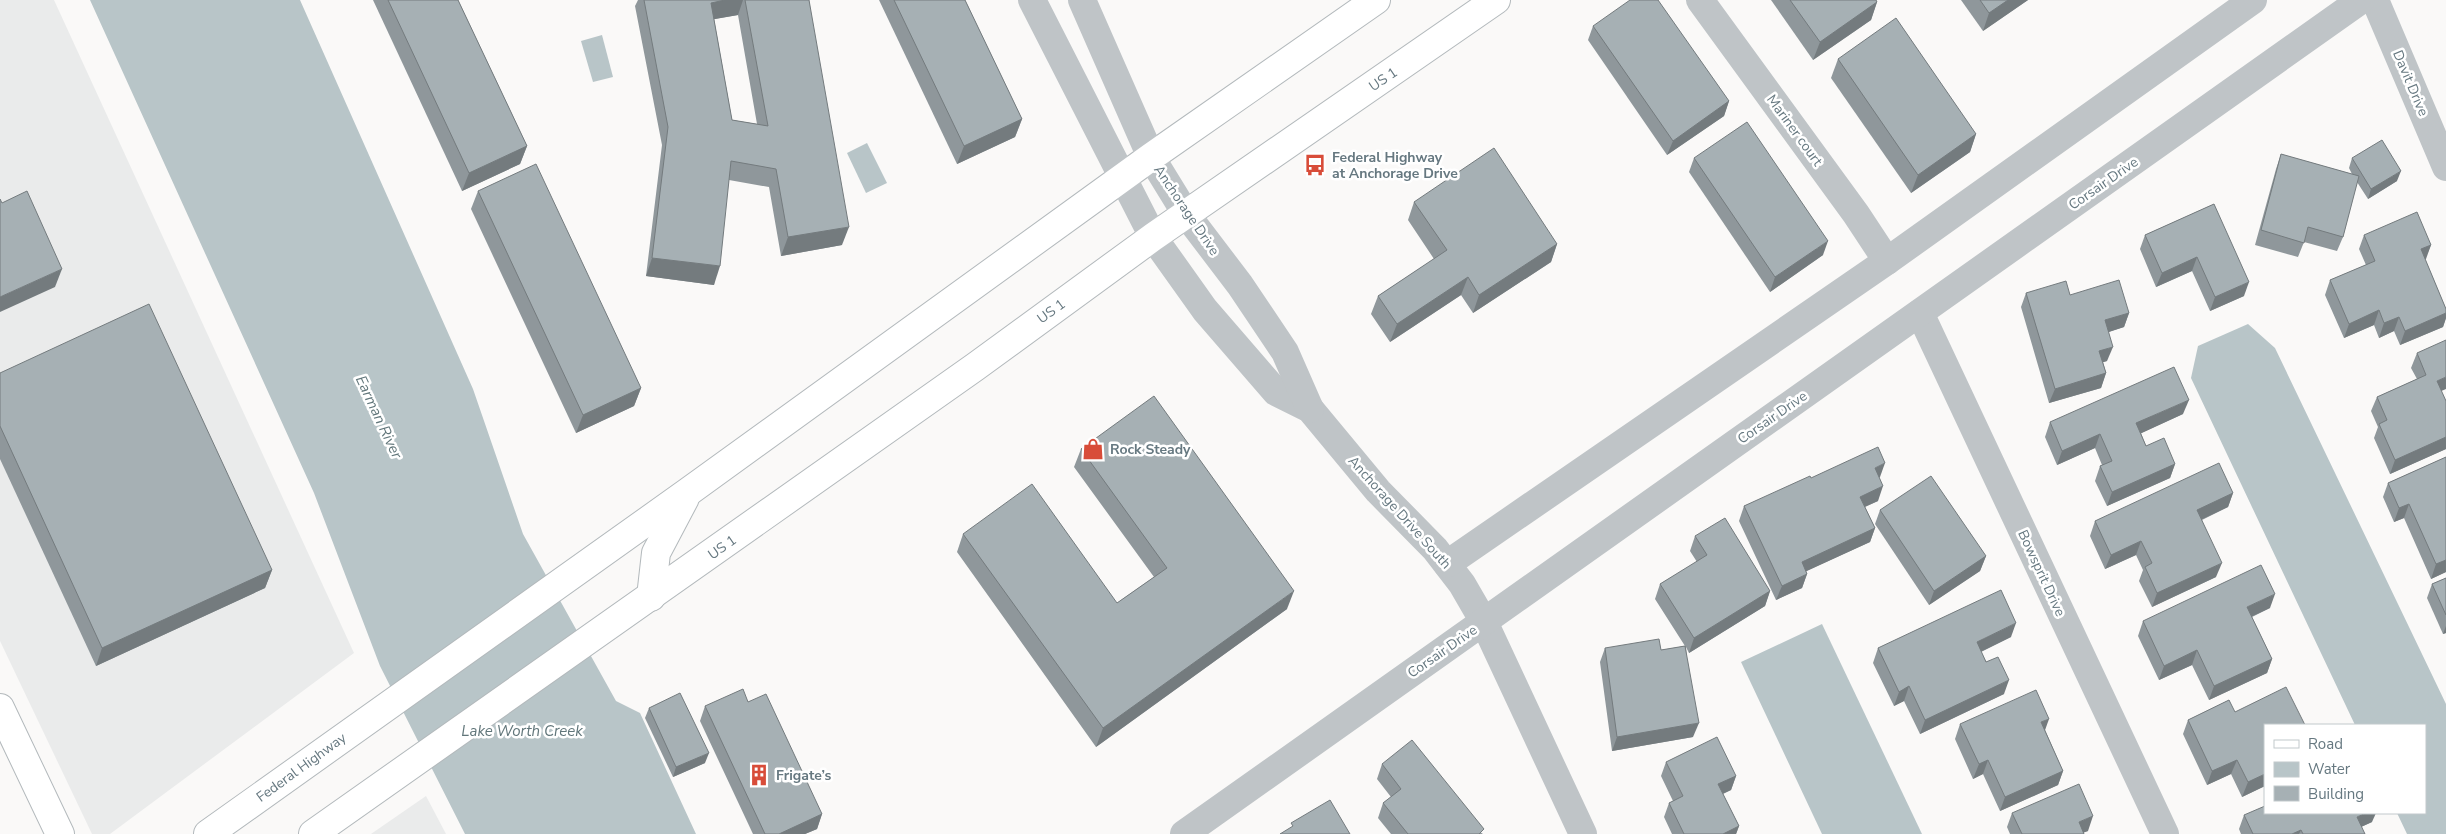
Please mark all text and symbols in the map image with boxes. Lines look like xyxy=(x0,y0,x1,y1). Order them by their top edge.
street label: Davit Drive xyxy=(2388,47,2433,119)
street label: US 1 xyxy=(1365,63,1401,96)
street label: Mariner court xyxy=(1762,91,1827,170)
place label: Federal Highway at Anchorage Drive xyxy=(1332,148,1458,183)
bus stop icon: Federal Highway at Anchorage Drive xyxy=(1302,152,1328,178)
street label: Corsair Drive xyxy=(2065,152,2142,214)
street label: Anchorage Drive xyxy=(1149,161,1224,259)
street label: US 1 xyxy=(1033,295,1069,328)
water label: Earman River xyxy=(351,372,407,462)
street label: Corsair Drive xyxy=(1734,386,1811,448)
shop icon: Rock Steady xyxy=(1080,436,1106,462)
place label: Rock Steady xyxy=(1110,440,1191,459)
street label: Anchorage Drive South xyxy=(1344,452,1455,573)
street label: Bowsprit Drive xyxy=(2013,527,2070,620)
street label: US 1 xyxy=(704,531,740,564)
street label: Corsair Drive xyxy=(1404,620,1481,682)
water label: Lake Worth Creek xyxy=(461,721,583,741)
legend xyxy=(2264,724,2426,814)
street label: Federal Highway xyxy=(253,728,351,806)
text: Road xyxy=(2308,734,2343,754)
text: Water xyxy=(2308,759,2351,779)
building icon: Frigate’s xyxy=(746,762,772,788)
place label: Frigate’s xyxy=(776,766,831,785)
text: Building xyxy=(2308,784,2364,804)

